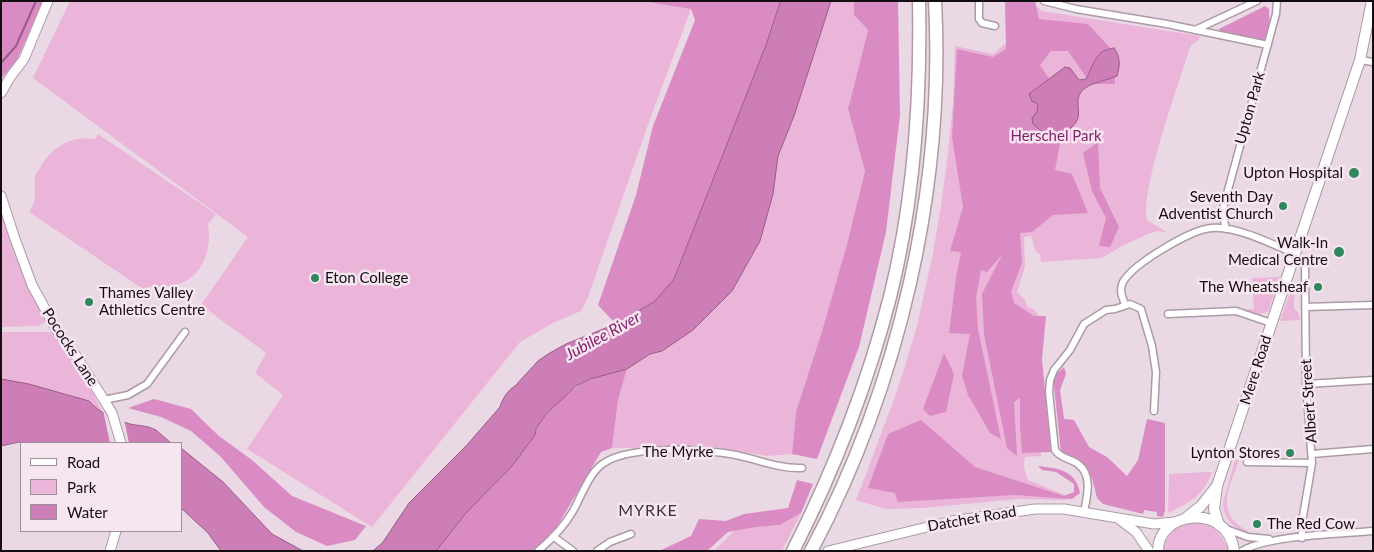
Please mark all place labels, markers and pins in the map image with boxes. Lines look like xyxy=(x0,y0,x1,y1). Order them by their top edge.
place label: Upton Hospital xyxy=(1243,164,1343,182)
marker: Upton Hospital xyxy=(1347,166,1361,180)
place label: Seventh Day Adventist Church xyxy=(1159,188,1273,223)
marker: Seventh Day Adventist Church xyxy=(1277,200,1289,212)
place label: Walk-In Medical Centre xyxy=(1228,234,1328,269)
marker: Walk-In Medical Centre xyxy=(1332,245,1346,259)
place label: Eton College xyxy=(325,269,408,287)
marker: Eton College xyxy=(309,272,321,284)
place label: The Wheatsheaf xyxy=(1199,278,1308,296)
marker: The Wheatsheaf xyxy=(1312,281,1324,293)
place label: Thames Valley Athletics Centre xyxy=(99,284,205,319)
marker: Thames Valley Athletics Centre xyxy=(83,296,95,308)
place label: Lynton Stores xyxy=(1190,444,1280,462)
marker: Lynton Stores xyxy=(1284,447,1296,459)
place label: The Red Cow xyxy=(1267,515,1355,533)
marker: The Red Cow xyxy=(1251,518,1263,530)

